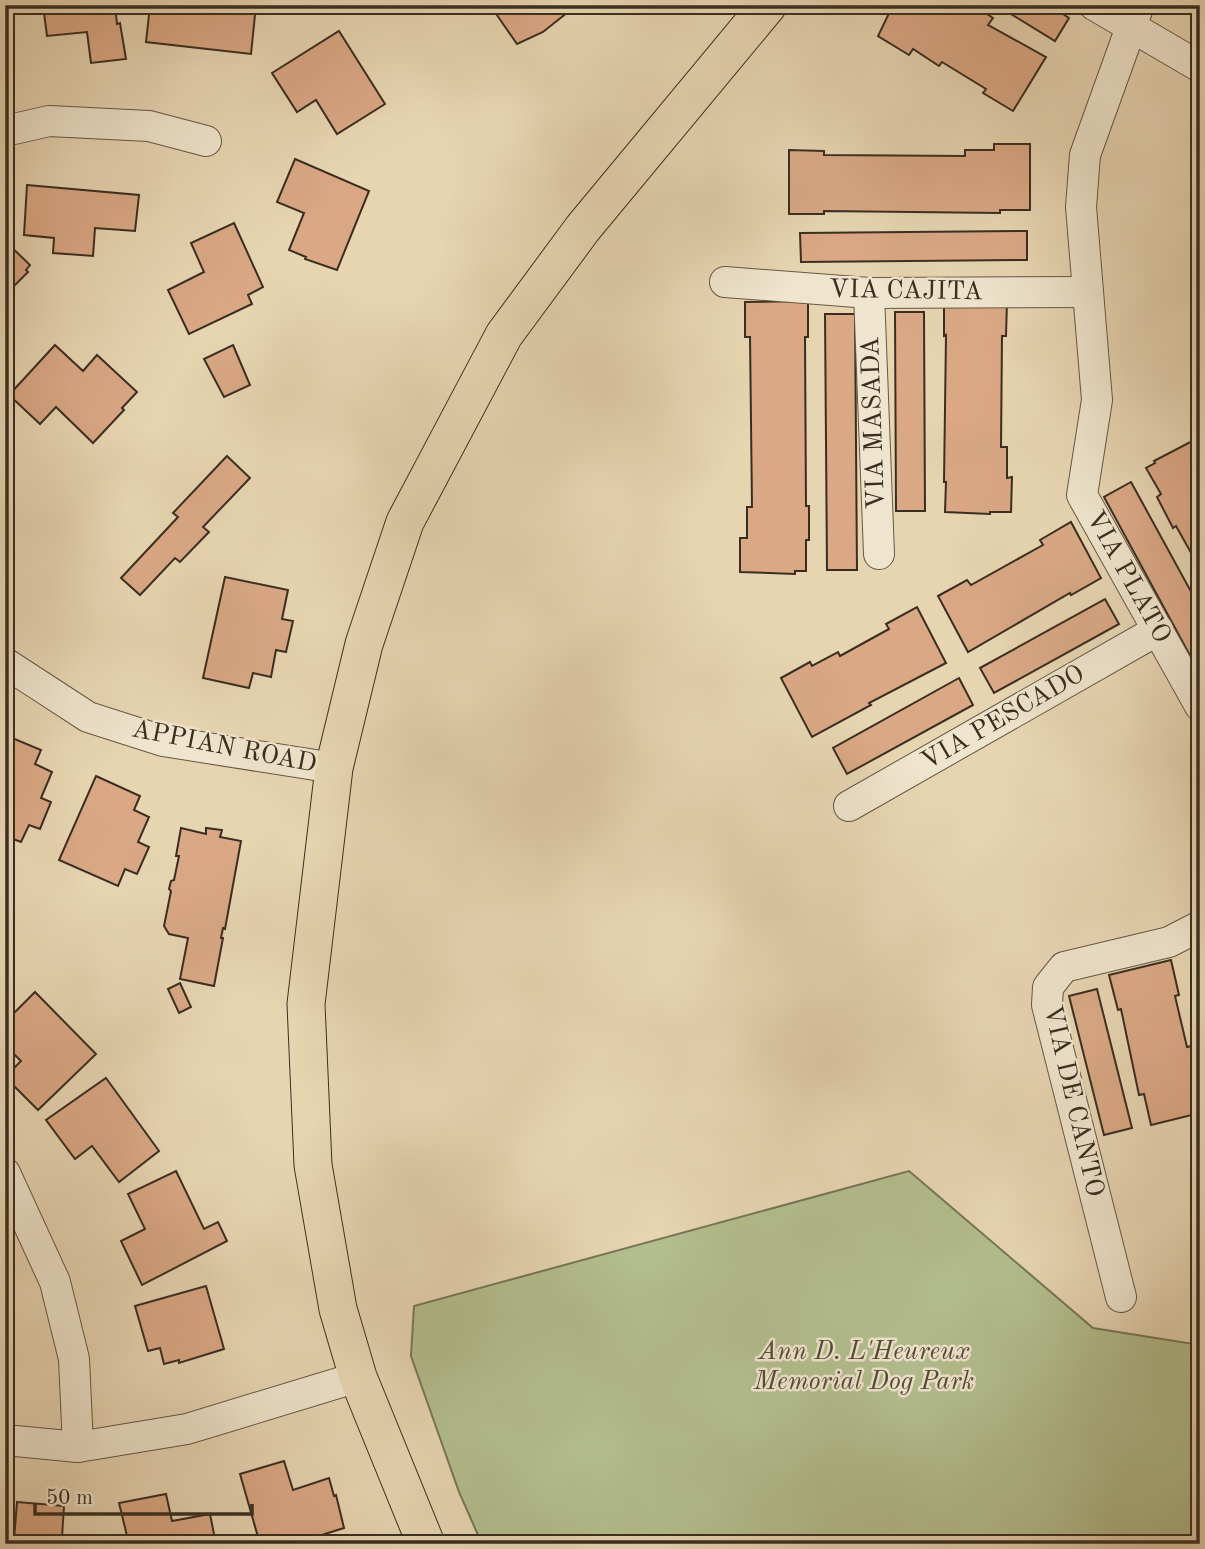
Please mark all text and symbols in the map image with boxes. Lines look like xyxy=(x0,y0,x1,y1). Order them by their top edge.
street label: VIA CAJITA xyxy=(829,277,983,305)
street label: VIA MASADA xyxy=(858,336,890,510)
street label: VIA PLATO xyxy=(1081,506,1175,648)
street label: VIA PESCADO xyxy=(917,661,1089,775)
street label: APPIAN ROAD xyxy=(129,716,319,778)
street label: VIA DE CANTO xyxy=(1038,1003,1108,1199)
park label: Ann D. L'Heureux Memorial Dog Park xyxy=(753,1339,974,1395)
scale bar xyxy=(35,1472,252,1516)
text: 50 m xyxy=(46,1488,93,1509)

